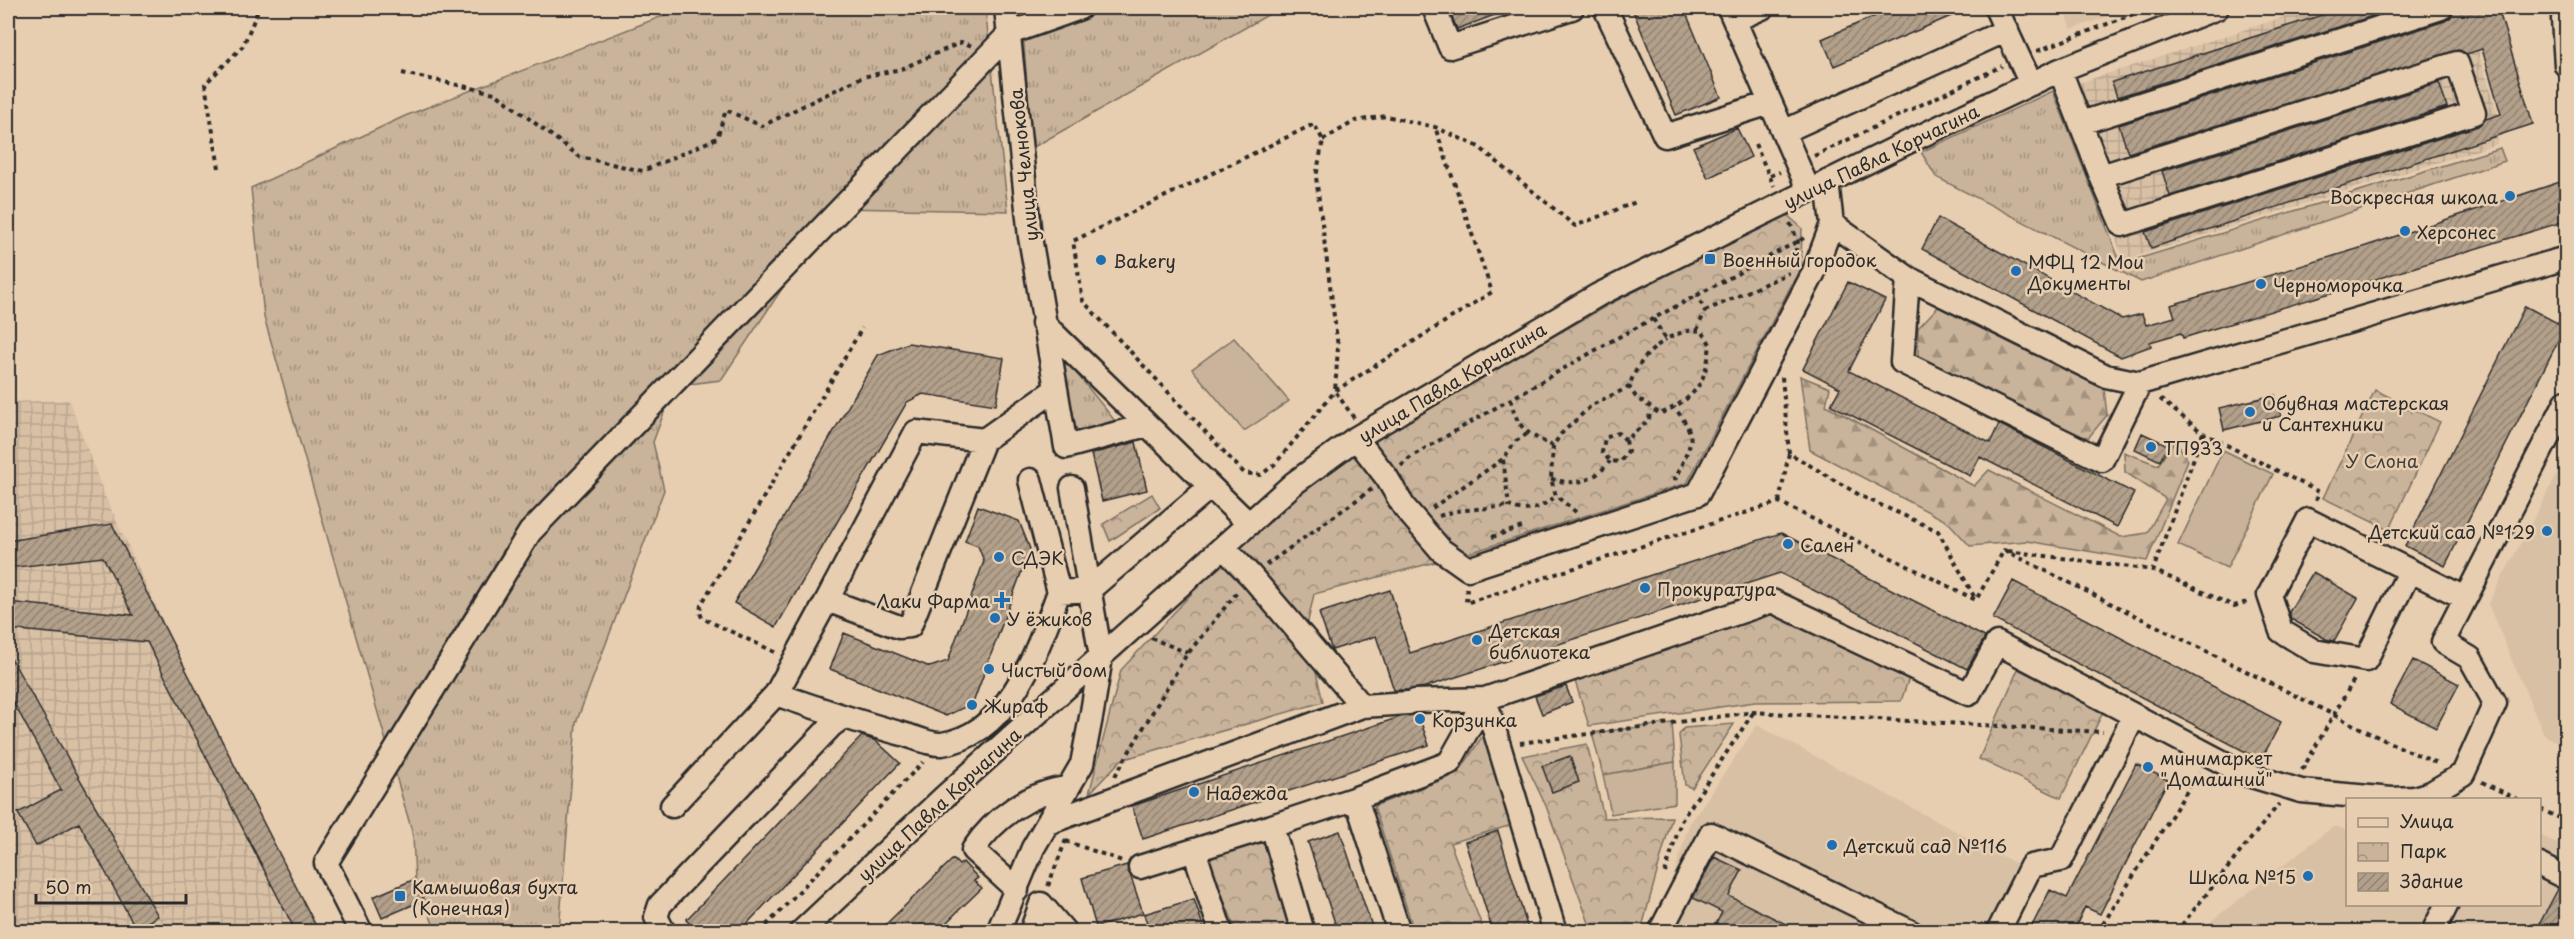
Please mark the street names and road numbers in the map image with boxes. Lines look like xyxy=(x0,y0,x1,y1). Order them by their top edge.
street label: улица Челнокова xyxy=(1001,87,1044,243)
street label: улица Павла Корчагина xyxy=(1779,97,1984,215)
street label: улица Павла Корчагина xyxy=(1353,315,1552,449)
street label: улица Павла Корчагина xyxy=(851,720,1027,887)

